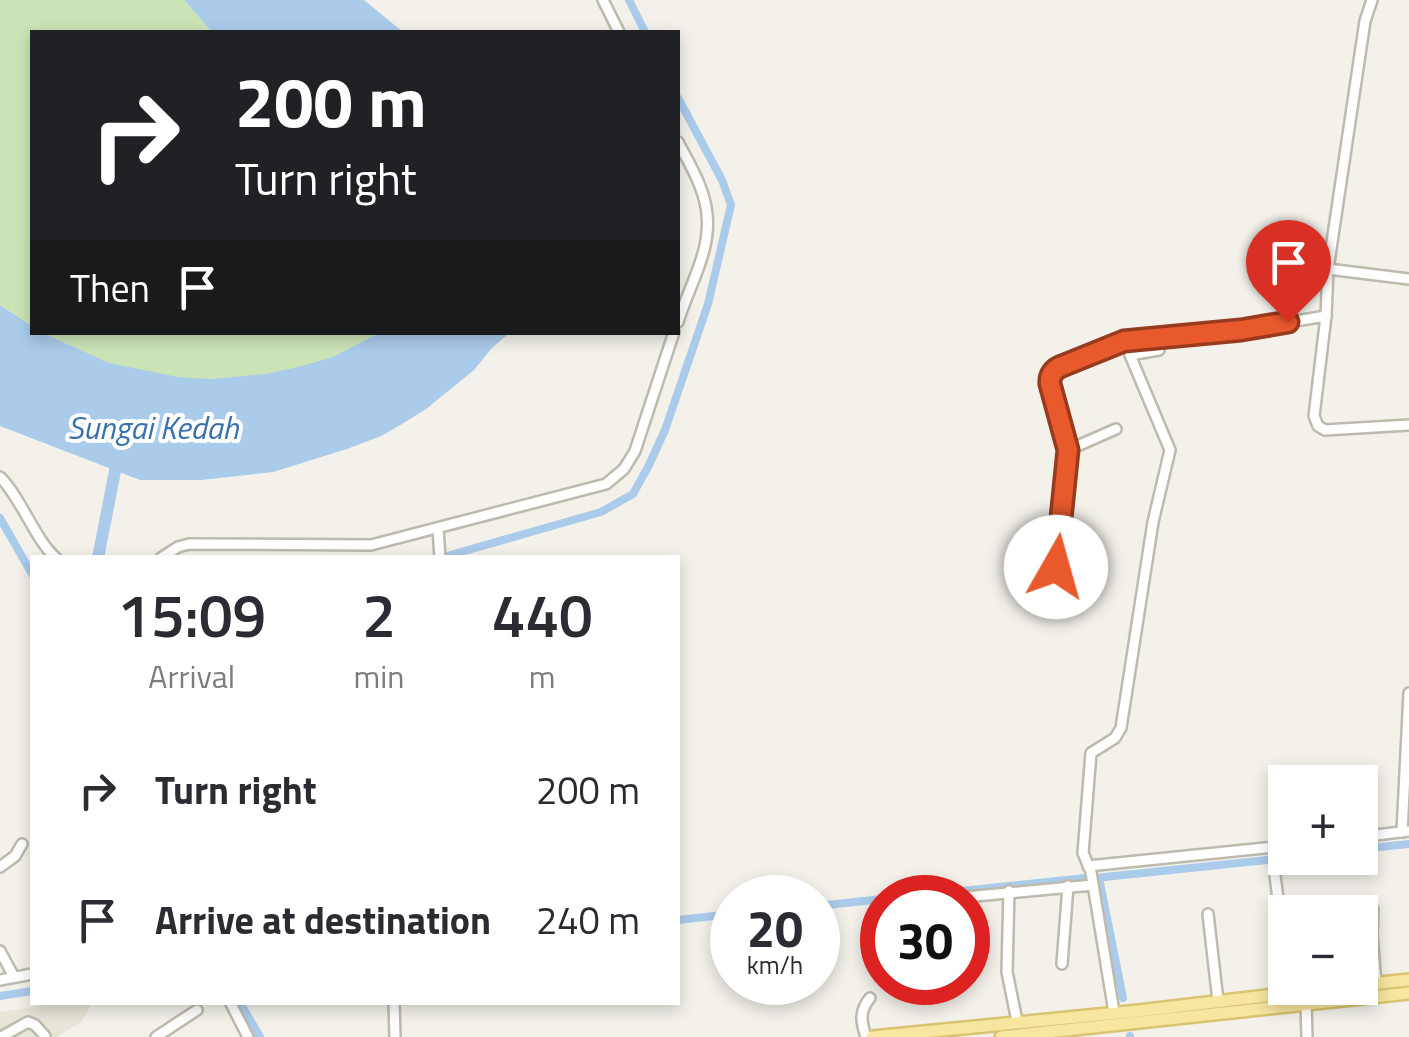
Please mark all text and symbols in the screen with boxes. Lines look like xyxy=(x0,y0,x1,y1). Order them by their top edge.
text: 200 m xyxy=(235,48,427,154)
icon: right xyxy=(70,70,200,200)
text: Turn right xyxy=(235,144,417,212)
pin xyxy=(1246,220,1331,323)
icon: arrive xyxy=(1261,235,1316,290)
text: Then xyxy=(70,259,150,317)
icon: arrive xyxy=(170,260,225,315)
water label: Sungai Kedah xyxy=(67,403,240,451)
position arrow xyxy=(1004,515,1108,619)
text: 15:09 xyxy=(117,569,266,660)
text: 2 xyxy=(362,569,396,660)
text: 440 xyxy=(492,569,593,660)
text: Arrival xyxy=(148,652,235,700)
text: min xyxy=(353,652,404,700)
text: m xyxy=(529,652,556,700)
text: Turn right xyxy=(155,761,317,819)
text: 200 m xyxy=(536,761,640,819)
icon: right xyxy=(70,763,125,818)
map controls xyxy=(1268,765,1378,1005)
button: + xyxy=(1268,765,1378,875)
speed limit sign: 30 xyxy=(860,875,990,1005)
text: 20 xyxy=(747,890,803,966)
text: Arrive at destination xyxy=(155,891,491,949)
text: 240 m xyxy=(536,891,640,949)
icon: arrive xyxy=(70,893,125,948)
button: − xyxy=(1268,895,1378,1005)
text: km/h xyxy=(747,946,803,984)

